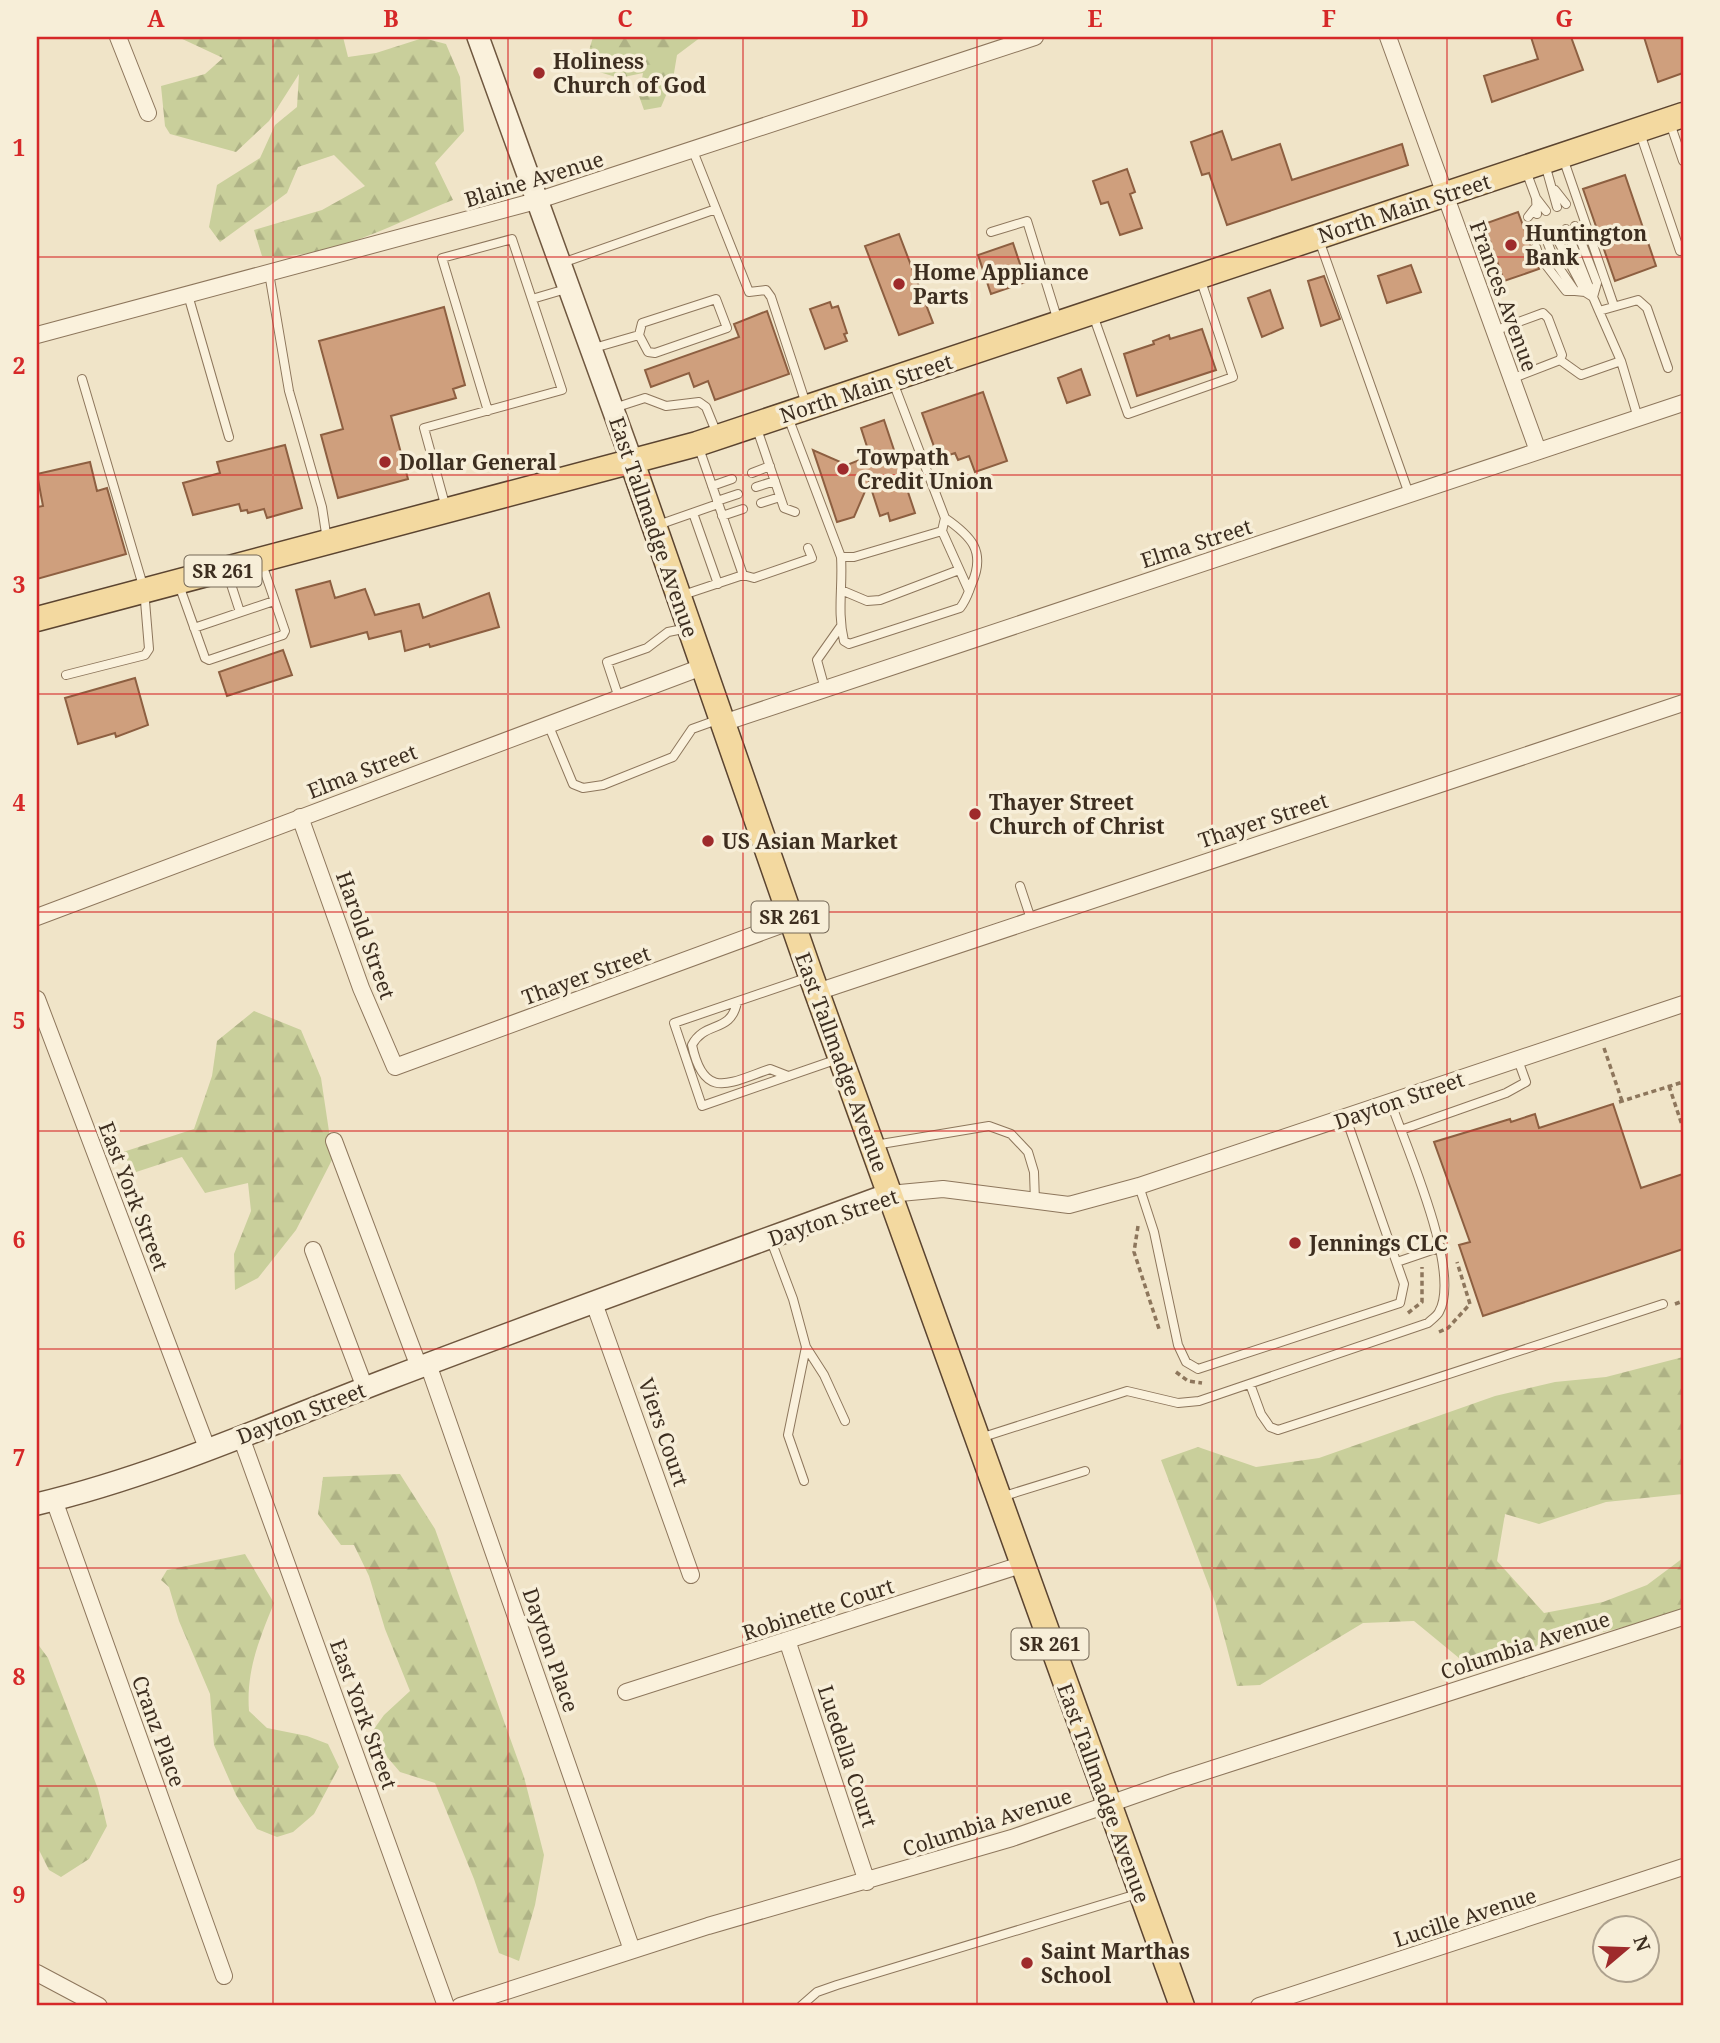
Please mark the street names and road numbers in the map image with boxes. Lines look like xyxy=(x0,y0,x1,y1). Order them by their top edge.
street label: Blaine Avenue xyxy=(461,145,607,213)
street label: North Main Street xyxy=(1314,167,1494,249)
street label: Frances Avenue xyxy=(1464,217,1544,375)
street label: North Main Street xyxy=(776,347,956,429)
street label: East Tallmadge Avenue xyxy=(603,413,705,641)
street label: Elma Street xyxy=(1137,512,1255,574)
road number: SR 261 xyxy=(184,556,262,586)
street label: Elma Street xyxy=(303,737,421,805)
street label: Thayer Street xyxy=(1195,786,1331,854)
street label: Harold Street xyxy=(330,867,402,1003)
road number: SR 261 xyxy=(752,902,828,932)
street label: Thayer Street xyxy=(518,939,654,1011)
street label: East Tallmadge Avenue xyxy=(789,948,895,1176)
street label: Dayton Street xyxy=(1330,1065,1468,1135)
street label: East York Street xyxy=(93,1118,175,1274)
street label: Dayton Street xyxy=(764,1182,902,1252)
street label: Viers Court xyxy=(632,1374,696,1490)
street label: Dayton Street xyxy=(233,1376,369,1450)
street label: Robinette Court xyxy=(739,1571,897,1647)
street label: Dayton Place xyxy=(517,1584,585,1716)
street label: Columbia Avenue xyxy=(1437,1604,1613,1686)
road number: SR 261 xyxy=(1012,1628,1088,1660)
street label: East York Street xyxy=(324,1635,404,1793)
street label: Cranz Place xyxy=(126,1671,192,1791)
street label: East Tallmadge Avenue xyxy=(1051,1679,1157,1907)
street label: Luedella Court xyxy=(812,1681,884,1831)
street label: Columbia Avenue xyxy=(899,1781,1075,1863)
street label: Lucille Avenue xyxy=(1390,1881,1540,1953)

